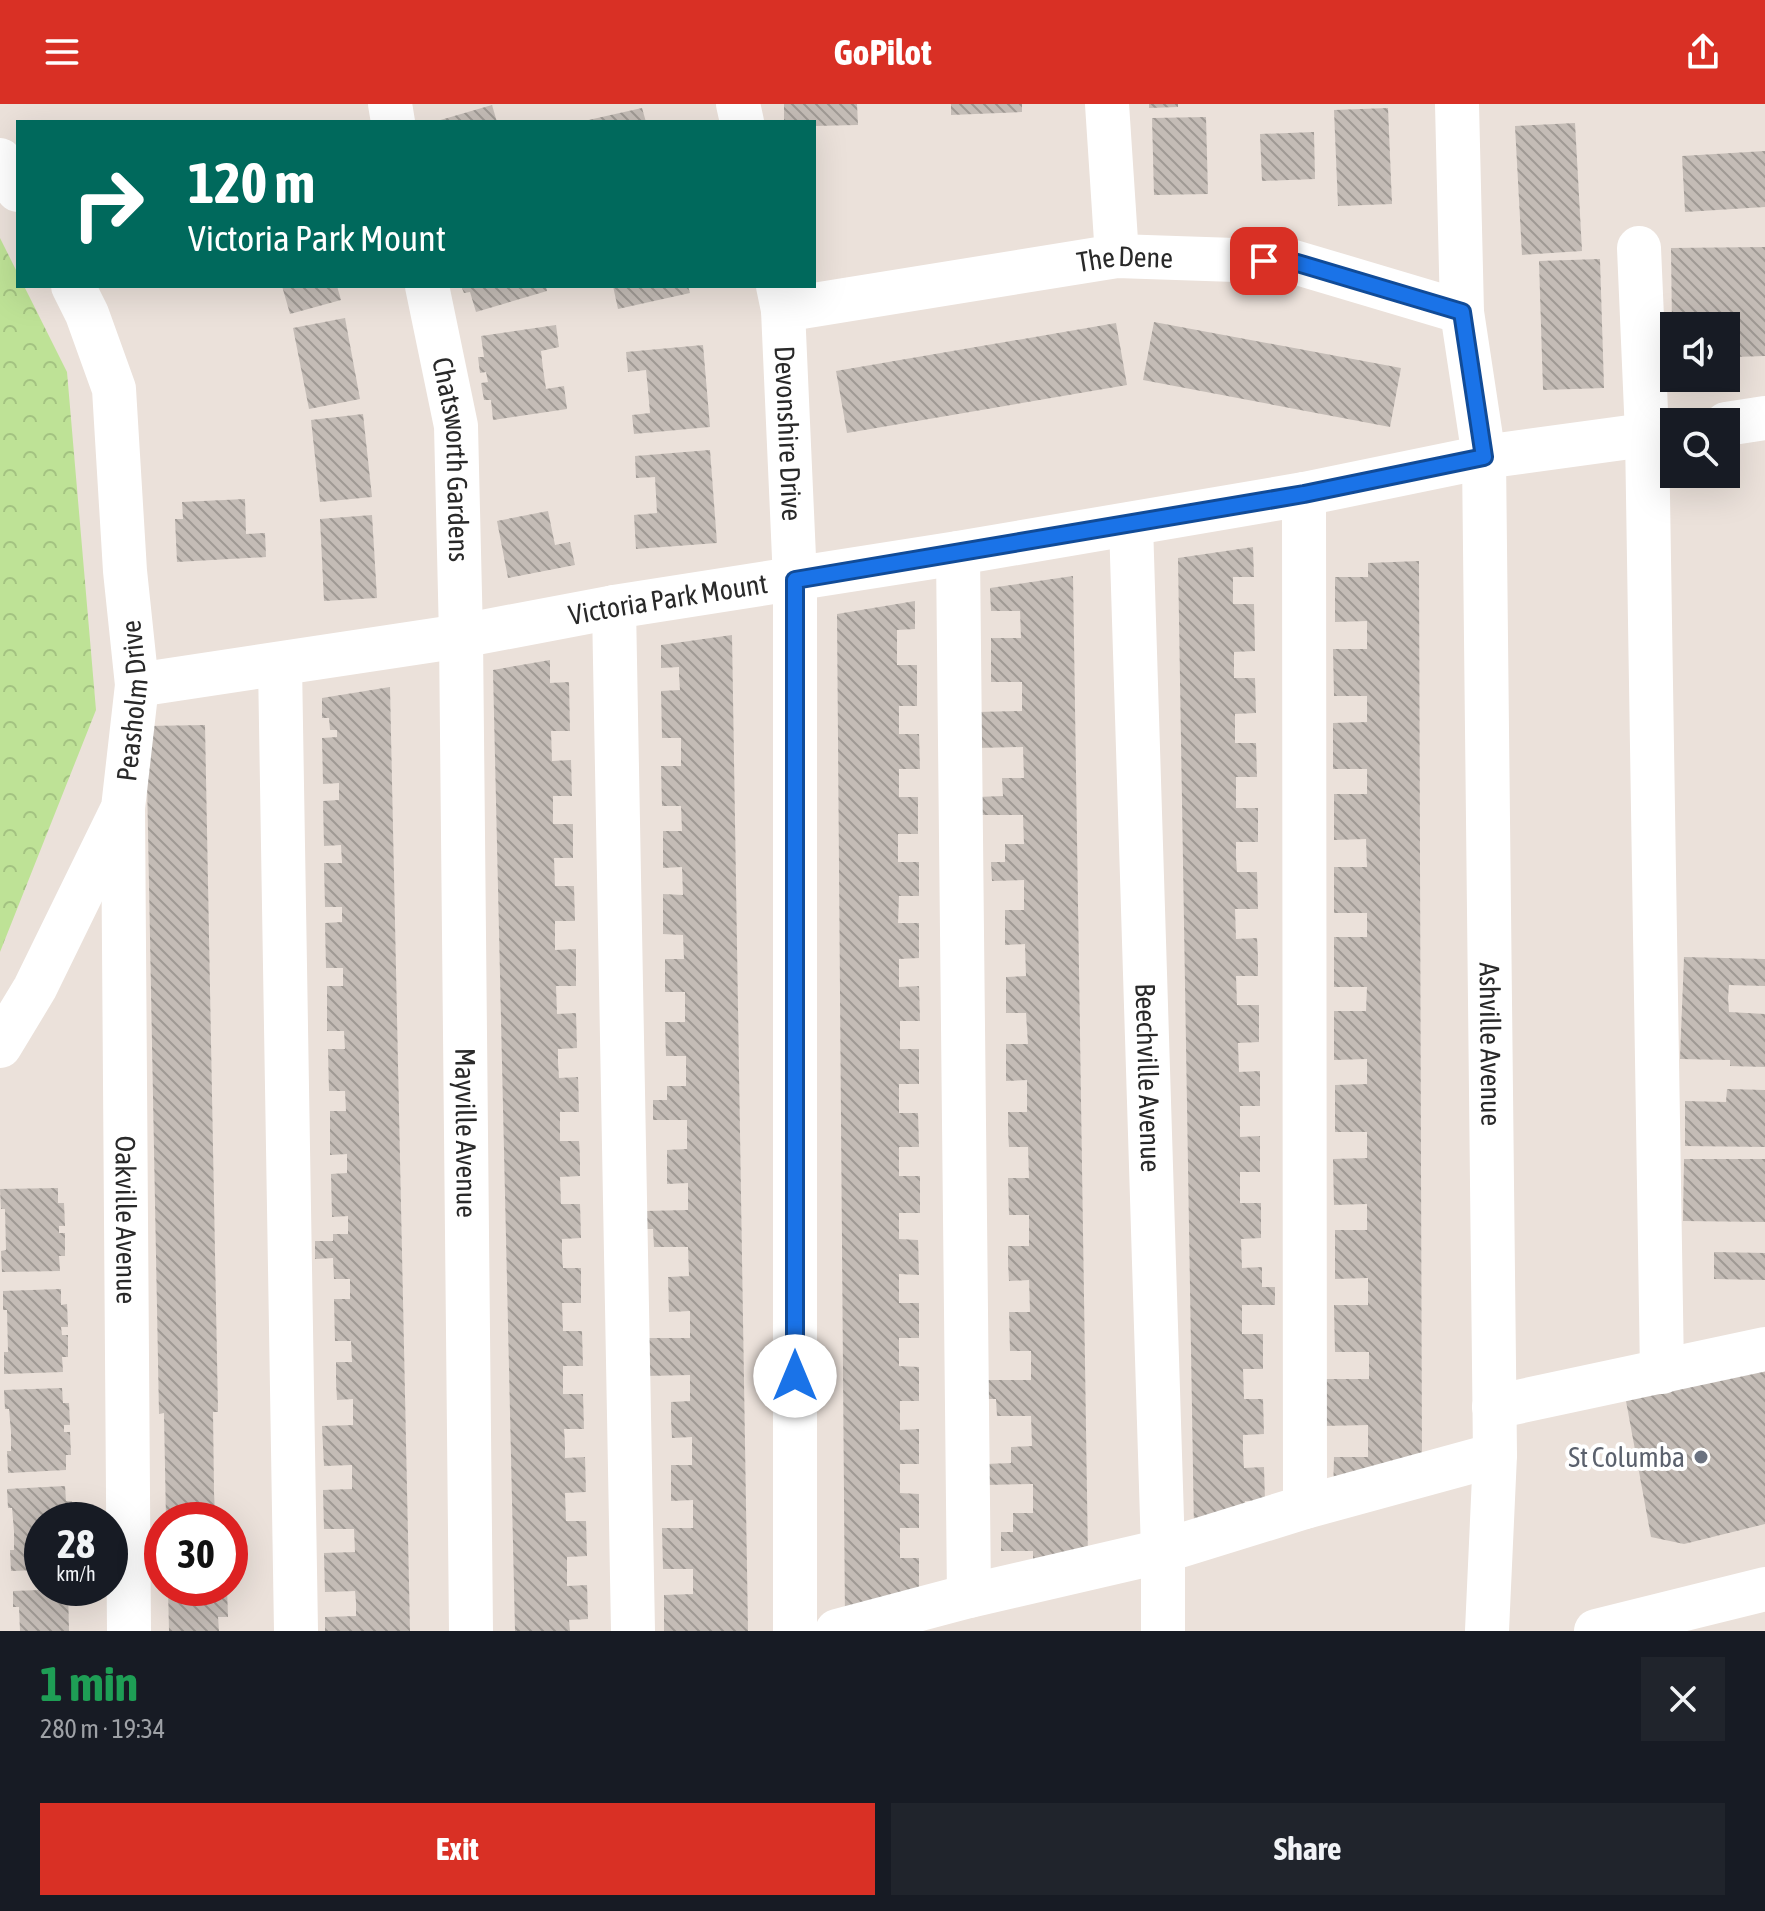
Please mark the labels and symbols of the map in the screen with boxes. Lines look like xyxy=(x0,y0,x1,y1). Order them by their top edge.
pin xyxy=(1230,227,1298,295)
street label: The Dene xyxy=(1074,240,1173,278)
street label: Devonshire Drive xyxy=(769,345,808,522)
street label: Chatsworth Gardens xyxy=(426,354,475,562)
street label: Victoria Park Mount xyxy=(566,567,770,631)
street label: Peasholm Drive xyxy=(110,619,154,783)
street label: Ashville Avenue xyxy=(1474,962,1507,1126)
street label: Beechville Avenue xyxy=(1129,983,1167,1173)
street label: Mayville Avenue xyxy=(449,1048,483,1218)
street label: Oakville Avenue xyxy=(109,1136,143,1304)
position arrow xyxy=(753,1334,837,1418)
place label: St Columba xyxy=(1568,1441,1685,1473)
marker: St Columba xyxy=(1692,1448,1710,1466)
speed limit sign: 30 xyxy=(144,1502,248,1606)

